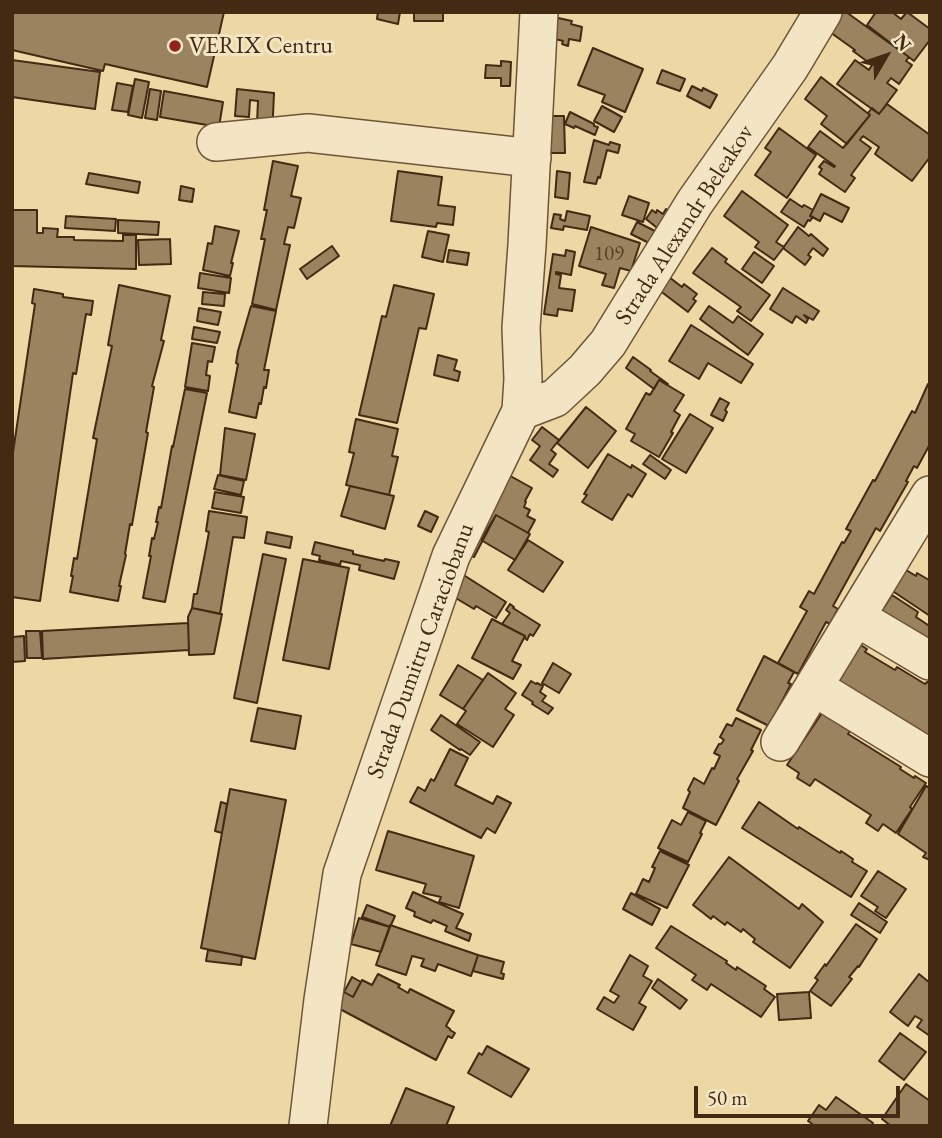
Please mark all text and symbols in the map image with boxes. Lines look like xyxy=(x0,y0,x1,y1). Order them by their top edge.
north arrow xyxy=(851,21,921,91)
text: N xyxy=(888,29,917,56)
place label: VERIX Centru xyxy=(189,32,333,60)
marker: VERIX Centru xyxy=(167,38,183,54)
street label: Strada Alexandr Beleakov xyxy=(610,120,760,330)
house number: 109 xyxy=(594,241,624,267)
street label: Strada Dumitru Caraciobanu xyxy=(361,519,481,783)
scale bar xyxy=(697,1072,904,1116)
text: 50 m xyxy=(707,1084,748,1111)

